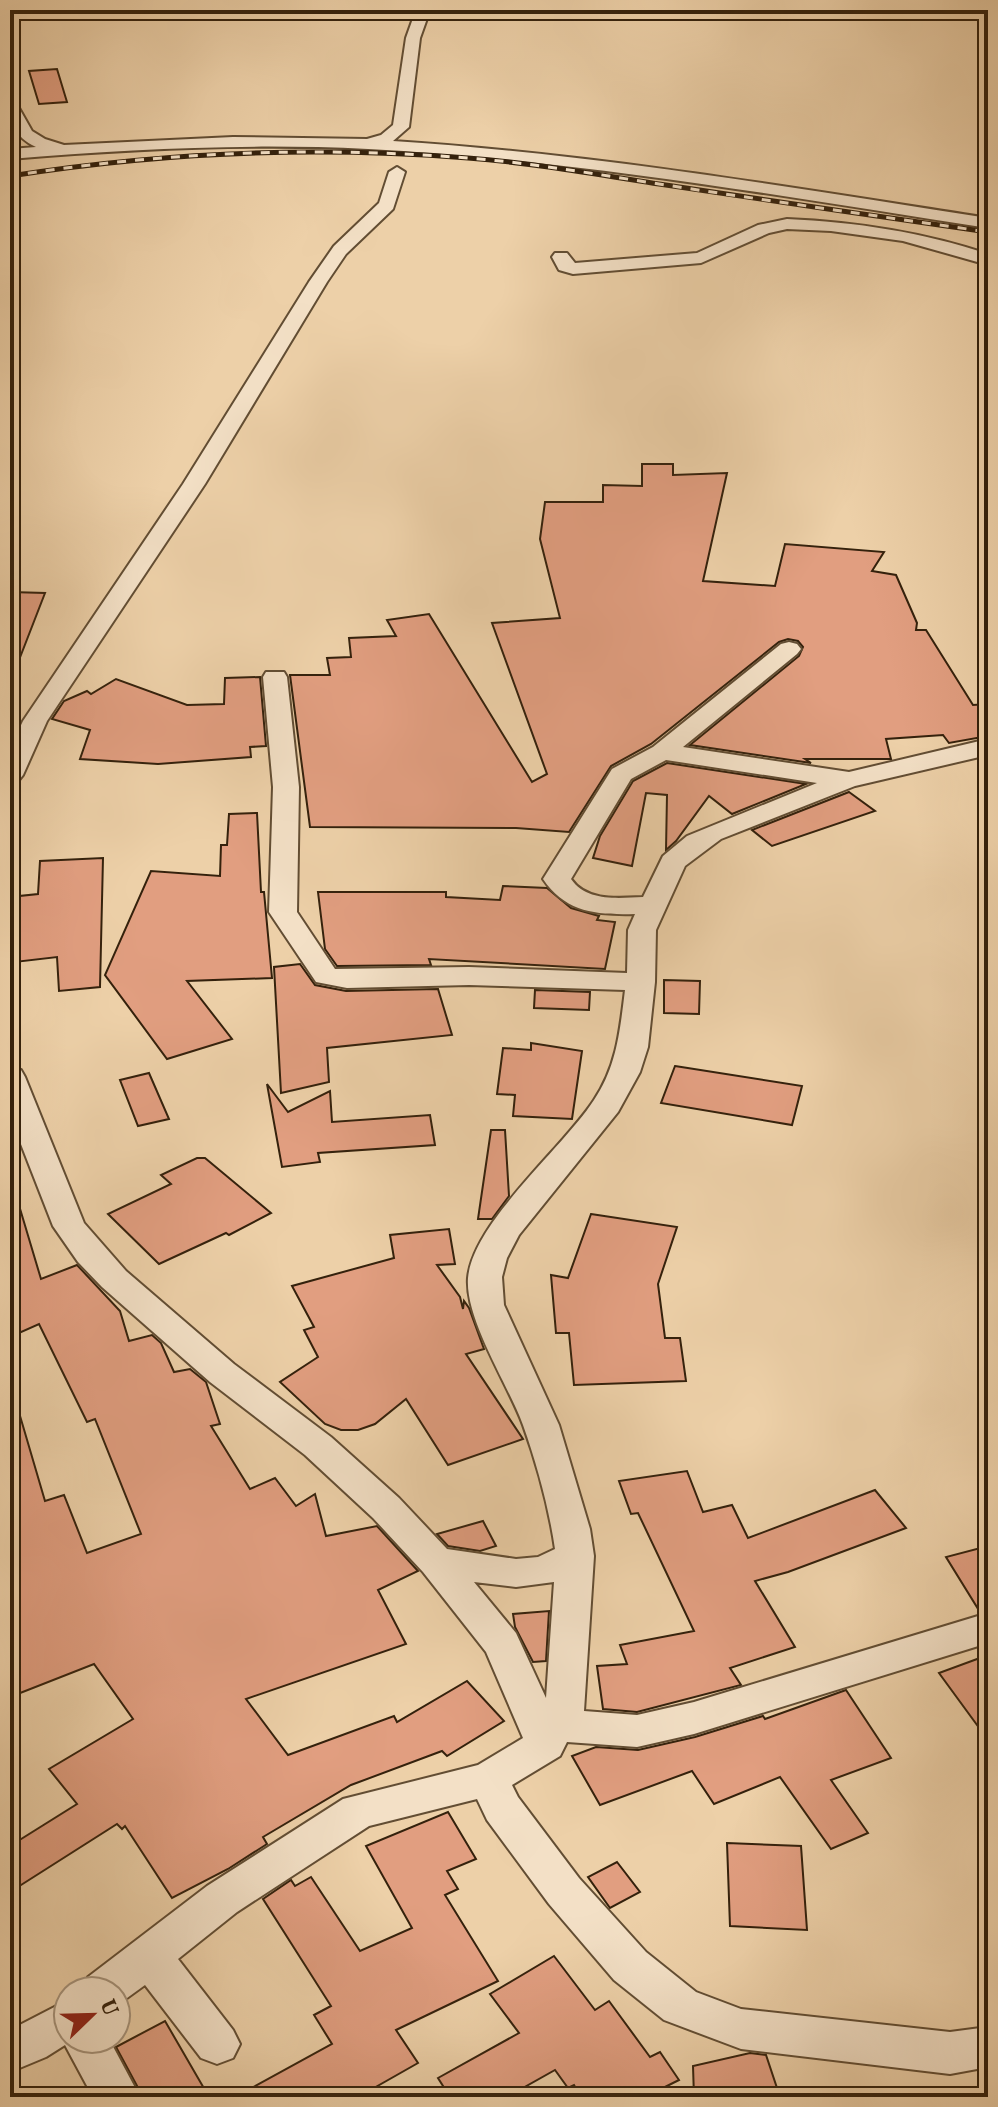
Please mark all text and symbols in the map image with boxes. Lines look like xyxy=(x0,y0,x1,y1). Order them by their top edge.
north arrow xyxy=(52,1975,132,2055)
text: U xyxy=(91,1995,125,2021)

